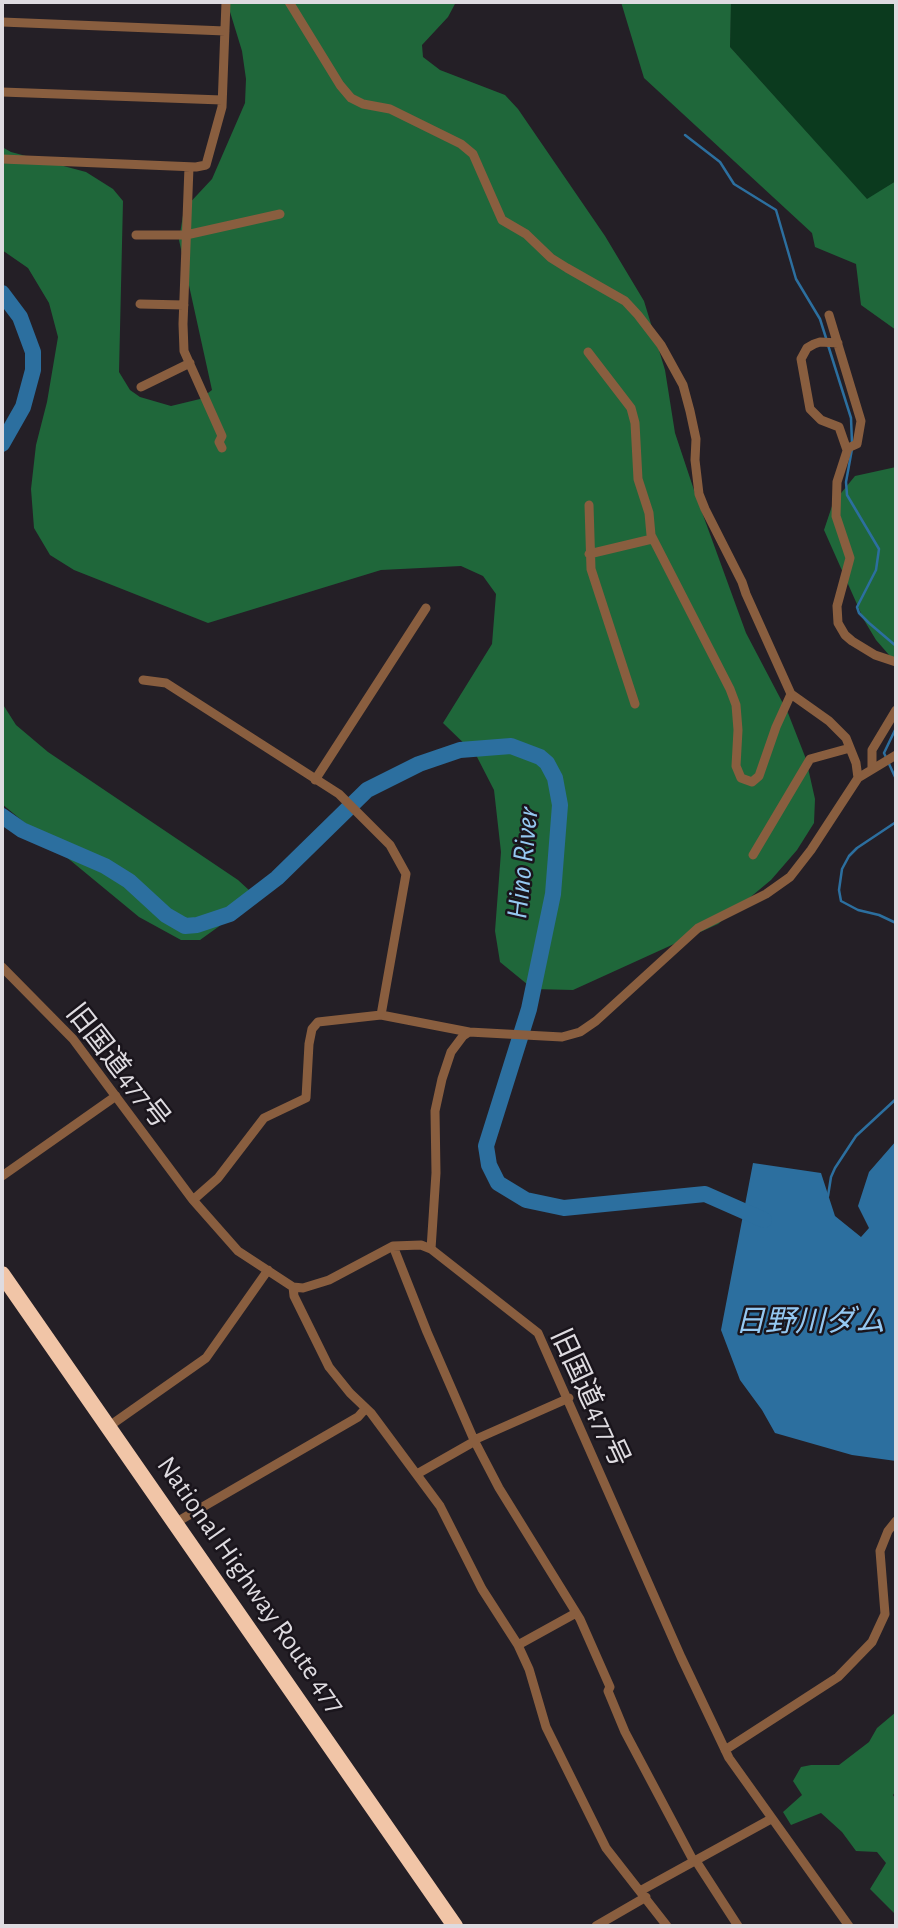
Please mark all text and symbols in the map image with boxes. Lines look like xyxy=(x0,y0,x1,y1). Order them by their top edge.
water label: Hino River xyxy=(499,805,547,921)
street label: 旧国道477号 xyxy=(59,997,177,1135)
water label: 日野川ダム xyxy=(735,1304,885,1340)
street label: 旧国道477号 xyxy=(543,1323,637,1473)
street label: National Highway Route 477 xyxy=(149,1450,353,1720)

